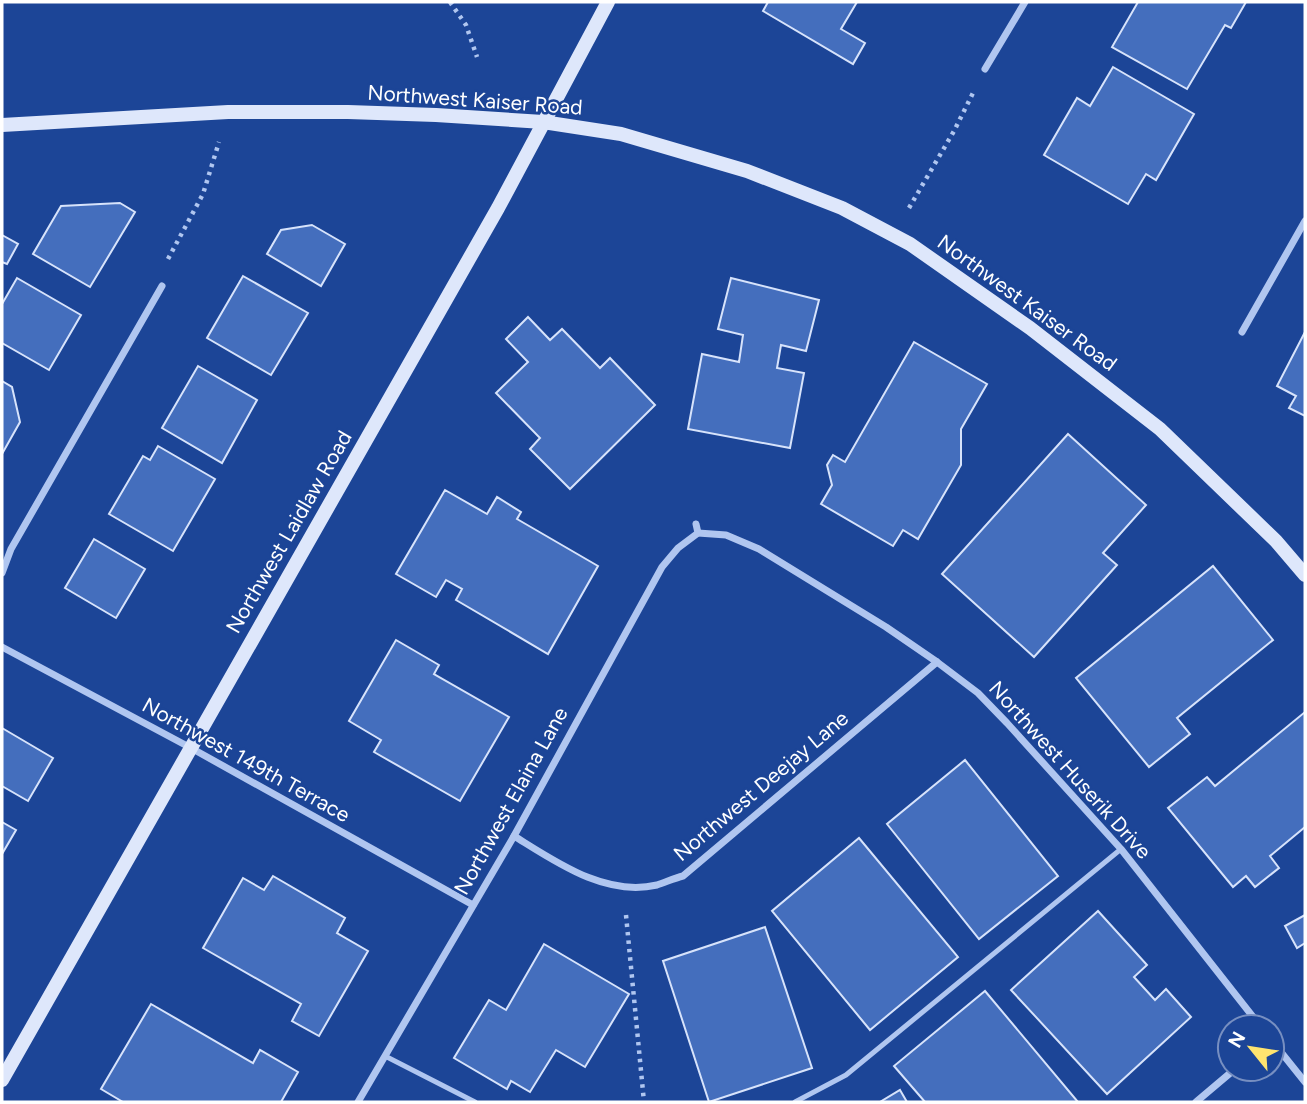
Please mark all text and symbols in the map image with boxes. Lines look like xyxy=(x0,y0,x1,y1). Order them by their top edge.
street label: Northwest Kaiser Road xyxy=(367,80,584,119)
street label: Northwest Kaiser Road xyxy=(933,229,1122,376)
street label: Northwest Laidlaw Road xyxy=(220,426,357,637)
street label: Northwest Huserik Drive xyxy=(984,676,1157,864)
street label: Northwest 149th Terrace xyxy=(138,692,354,827)
street label: Northwest Elaina Lane xyxy=(449,703,573,899)
street label: Northwest Deejay Lane xyxy=(668,705,853,866)
north arrow xyxy=(1216,1013,1286,1083)
text: N xyxy=(1223,1028,1250,1052)

